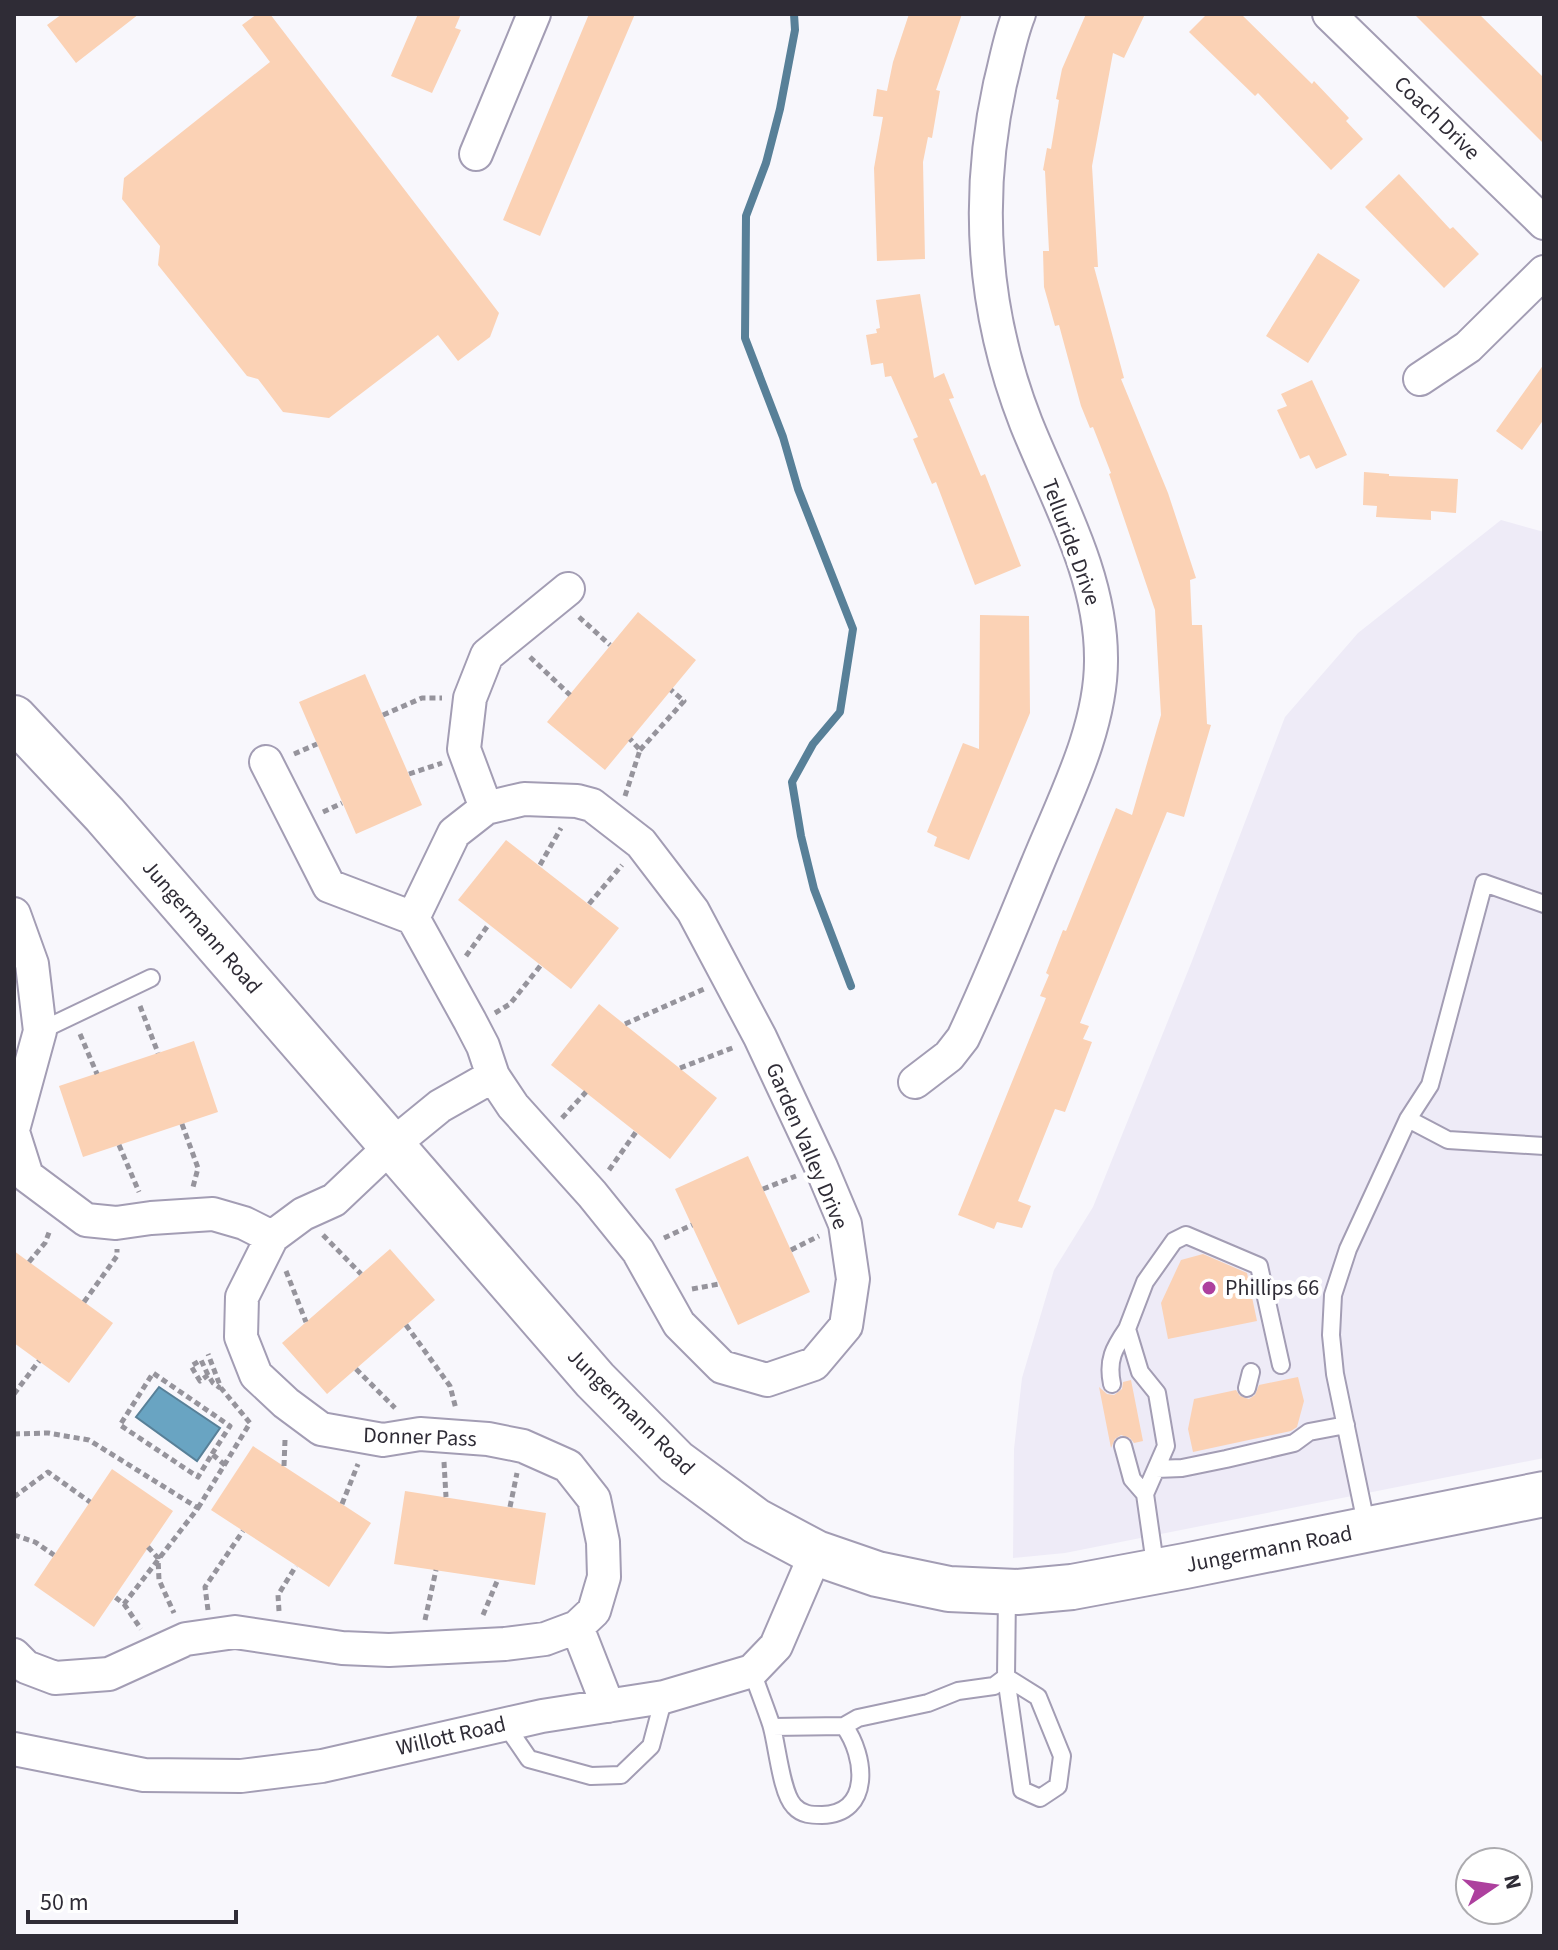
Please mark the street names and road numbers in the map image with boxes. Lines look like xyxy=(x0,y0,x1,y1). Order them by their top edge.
street label: Coach Drive xyxy=(1387,69,1488,168)
street label: Telluride Drive xyxy=(1033,474,1109,610)
street label: Jungermann Road xyxy=(135,853,269,1001)
street label: Garden Valley Drive xyxy=(757,1058,857,1234)
street label: Jungermann Road xyxy=(560,1341,702,1483)
street label: Donner Pass xyxy=(363,1419,477,1455)
street label: Jungermann Road xyxy=(1183,1517,1355,1581)
street label: Willott Road xyxy=(393,1708,509,1764)

